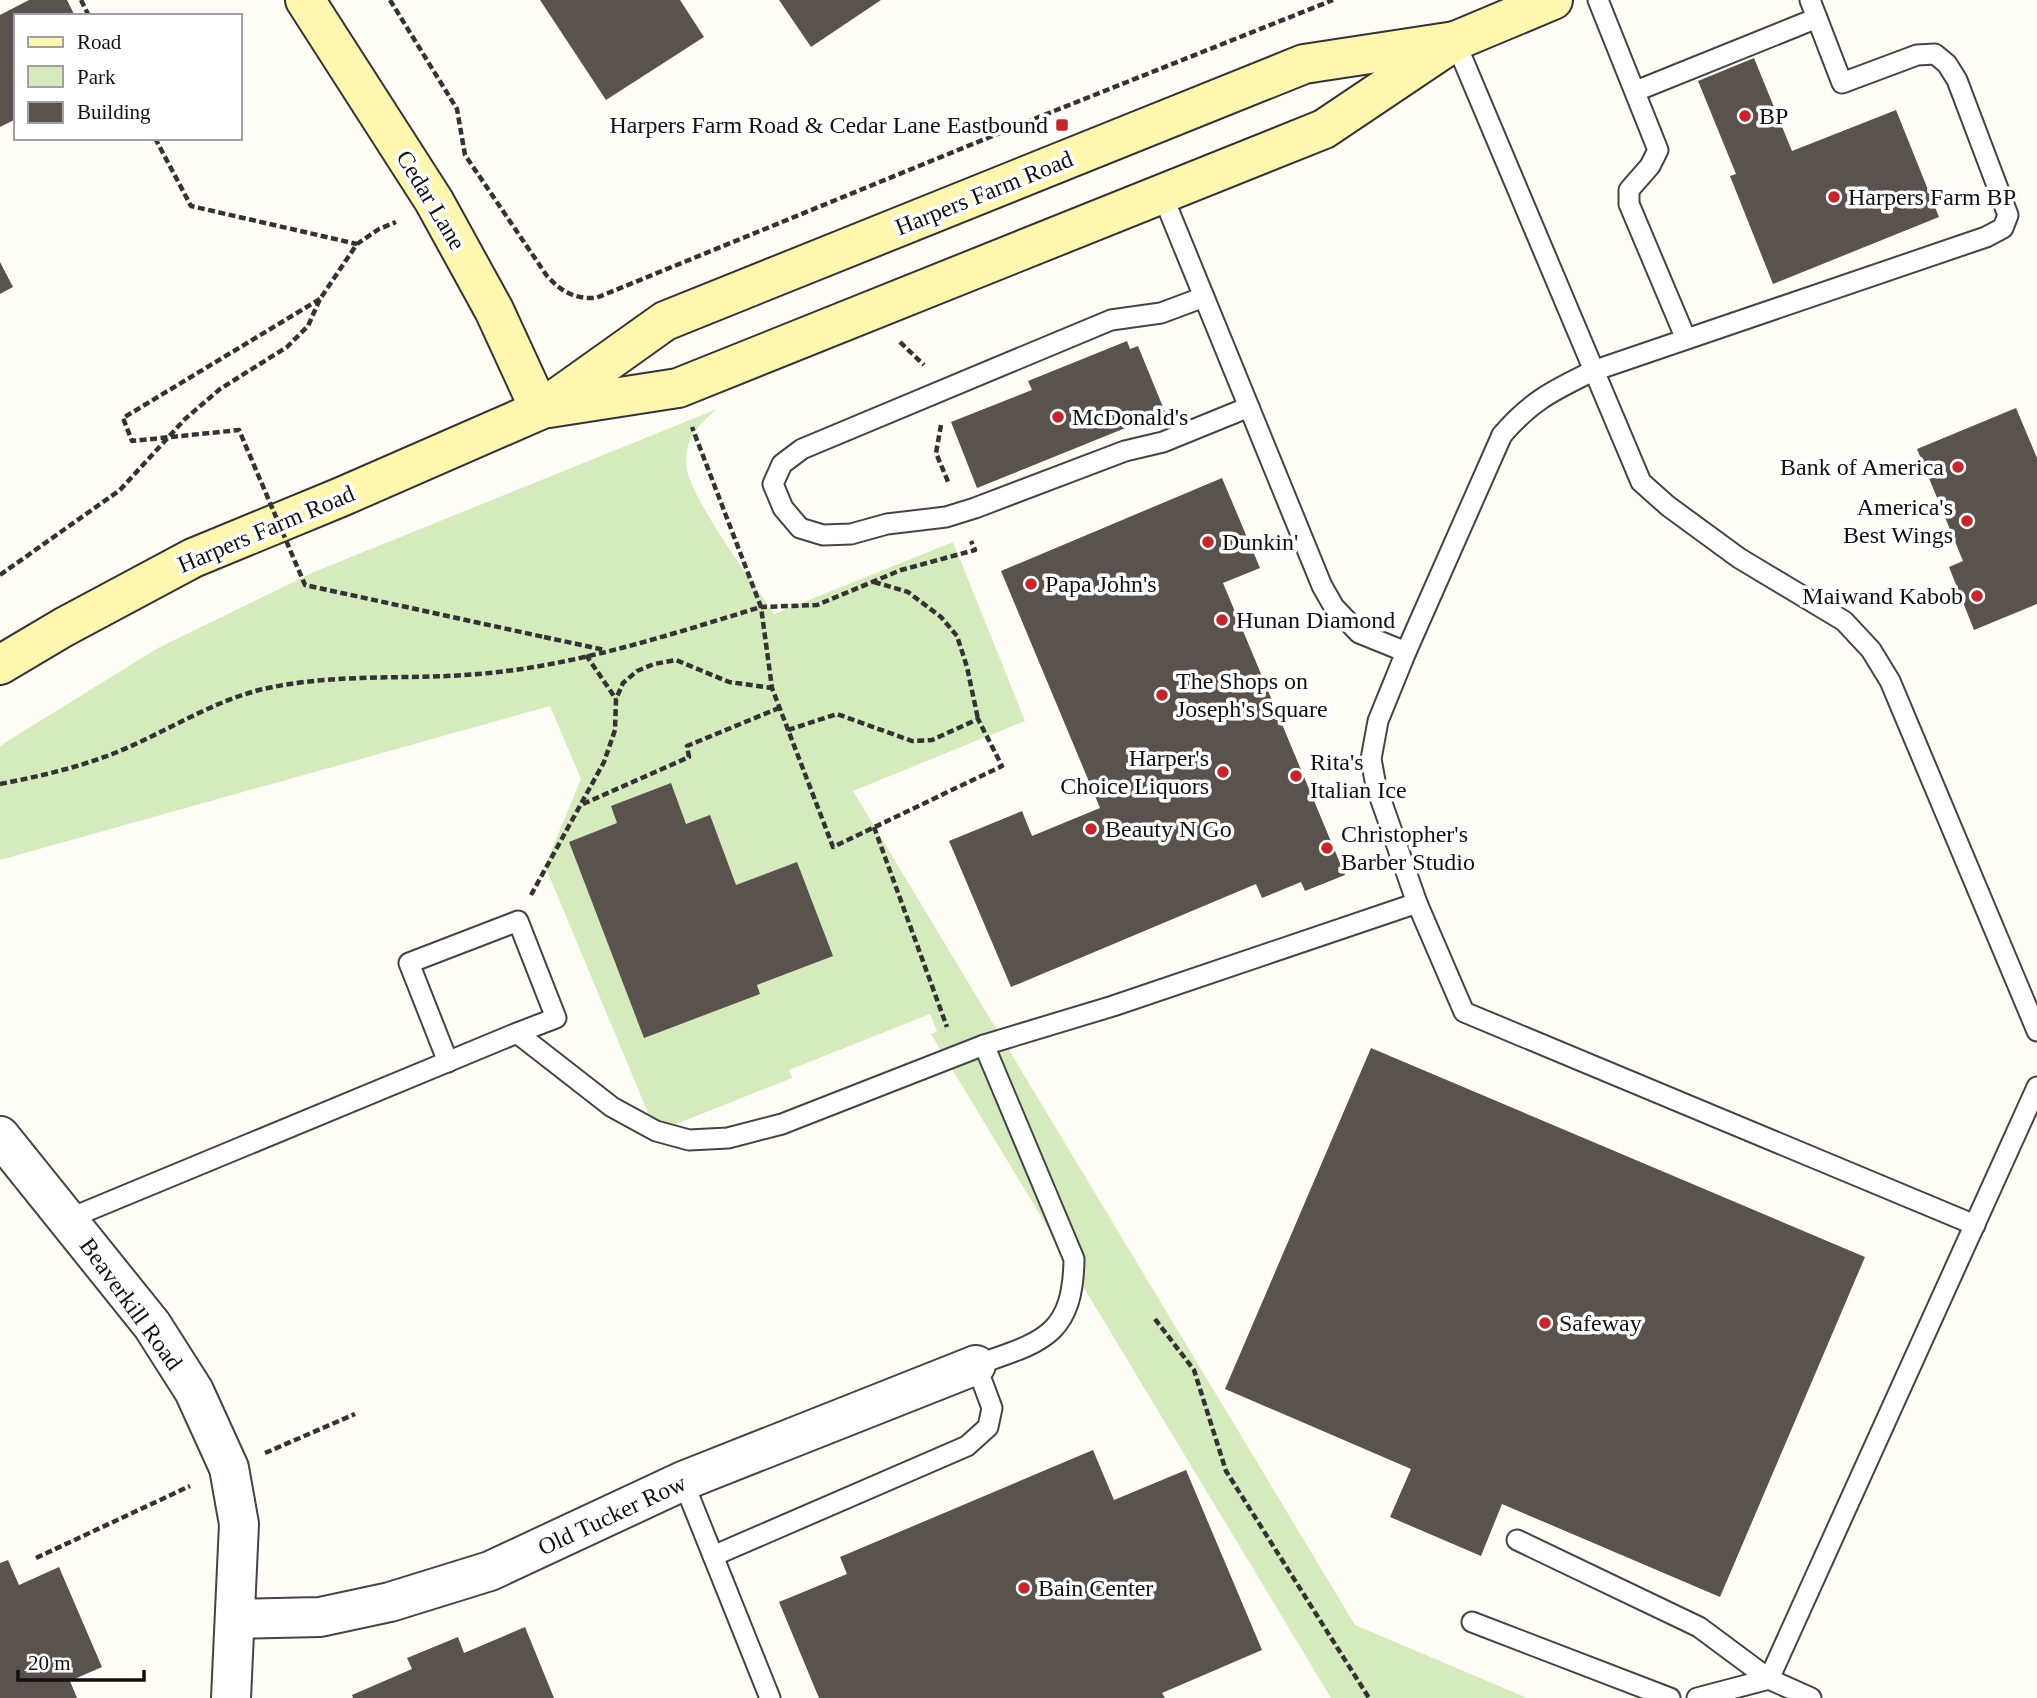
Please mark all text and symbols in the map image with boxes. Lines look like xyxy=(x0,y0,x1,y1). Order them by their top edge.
legend xyxy=(14,14,242,140)
text: Road xyxy=(77,30,122,54)
text: Park xyxy=(77,65,116,89)
text: Building xyxy=(77,100,151,124)
place label: BP xyxy=(1759,103,1788,129)
marker: BP xyxy=(1737,108,1753,124)
place label: Harpers Farm Road & Cedar Lane Eastbound xyxy=(609,112,1048,138)
marker: Harpers Farm Road & Cedar Lane Eastbound xyxy=(1054,117,1070,133)
street label: Harpers Farm Road xyxy=(891,145,1077,241)
street label: Cedar Lane xyxy=(391,146,471,254)
place label: Harpers Farm BP xyxy=(1848,184,2016,210)
marker: Harpers Farm BP xyxy=(1826,189,1842,205)
place label: McDonald's xyxy=(1072,404,1188,430)
marker: McDonald's xyxy=(1050,409,1066,425)
place label: Bank of America xyxy=(1780,454,1944,480)
marker: Bank of America xyxy=(1950,459,1966,475)
street label: Harpers Farm Road xyxy=(174,480,358,578)
place label: America's Best Wings xyxy=(1843,494,1953,548)
marker: America's Best Wings xyxy=(1959,513,1975,529)
place label: Dunkin' xyxy=(1222,529,1298,555)
marker: Dunkin' xyxy=(1200,534,1216,550)
place label: Papa John's xyxy=(1045,571,1157,597)
marker: Papa John's xyxy=(1023,576,1039,592)
place label: Maiwand Kabob xyxy=(1802,583,1963,609)
marker: Maiwand Kabob xyxy=(1969,588,1985,604)
place label: Hunan Diamond xyxy=(1236,607,1395,633)
marker: Hunan Diamond xyxy=(1214,612,1230,628)
place label: The Shops on Joseph's Square xyxy=(1176,668,1328,722)
marker: The Shops on Joseph's Square xyxy=(1154,687,1170,703)
place label: Harper's Choice Liquors xyxy=(1060,745,1209,799)
place label: Rita's Italian Ice xyxy=(1310,749,1407,803)
marker: Harper's Choice Liquors xyxy=(1215,764,1231,780)
marker: Rita's Italian Ice xyxy=(1288,768,1304,784)
place label: Beauty N Go xyxy=(1105,816,1232,842)
marker: Beauty N Go xyxy=(1083,821,1099,837)
place label: Christopher's Barber Studio xyxy=(1341,821,1475,875)
marker: Christopher's Barber Studio xyxy=(1319,840,1335,856)
street label: Beaverkill Road xyxy=(74,1233,188,1375)
place label: Safeway xyxy=(1559,1310,1642,1336)
marker: Safeway xyxy=(1537,1315,1553,1331)
street label: Old Tucker Row xyxy=(534,1469,691,1561)
place label: Bain Center xyxy=(1038,1575,1153,1601)
marker: Bain Center xyxy=(1016,1580,1032,1596)
scale bar xyxy=(18,1638,144,1682)
text: 20 m xyxy=(28,1651,71,1675)

